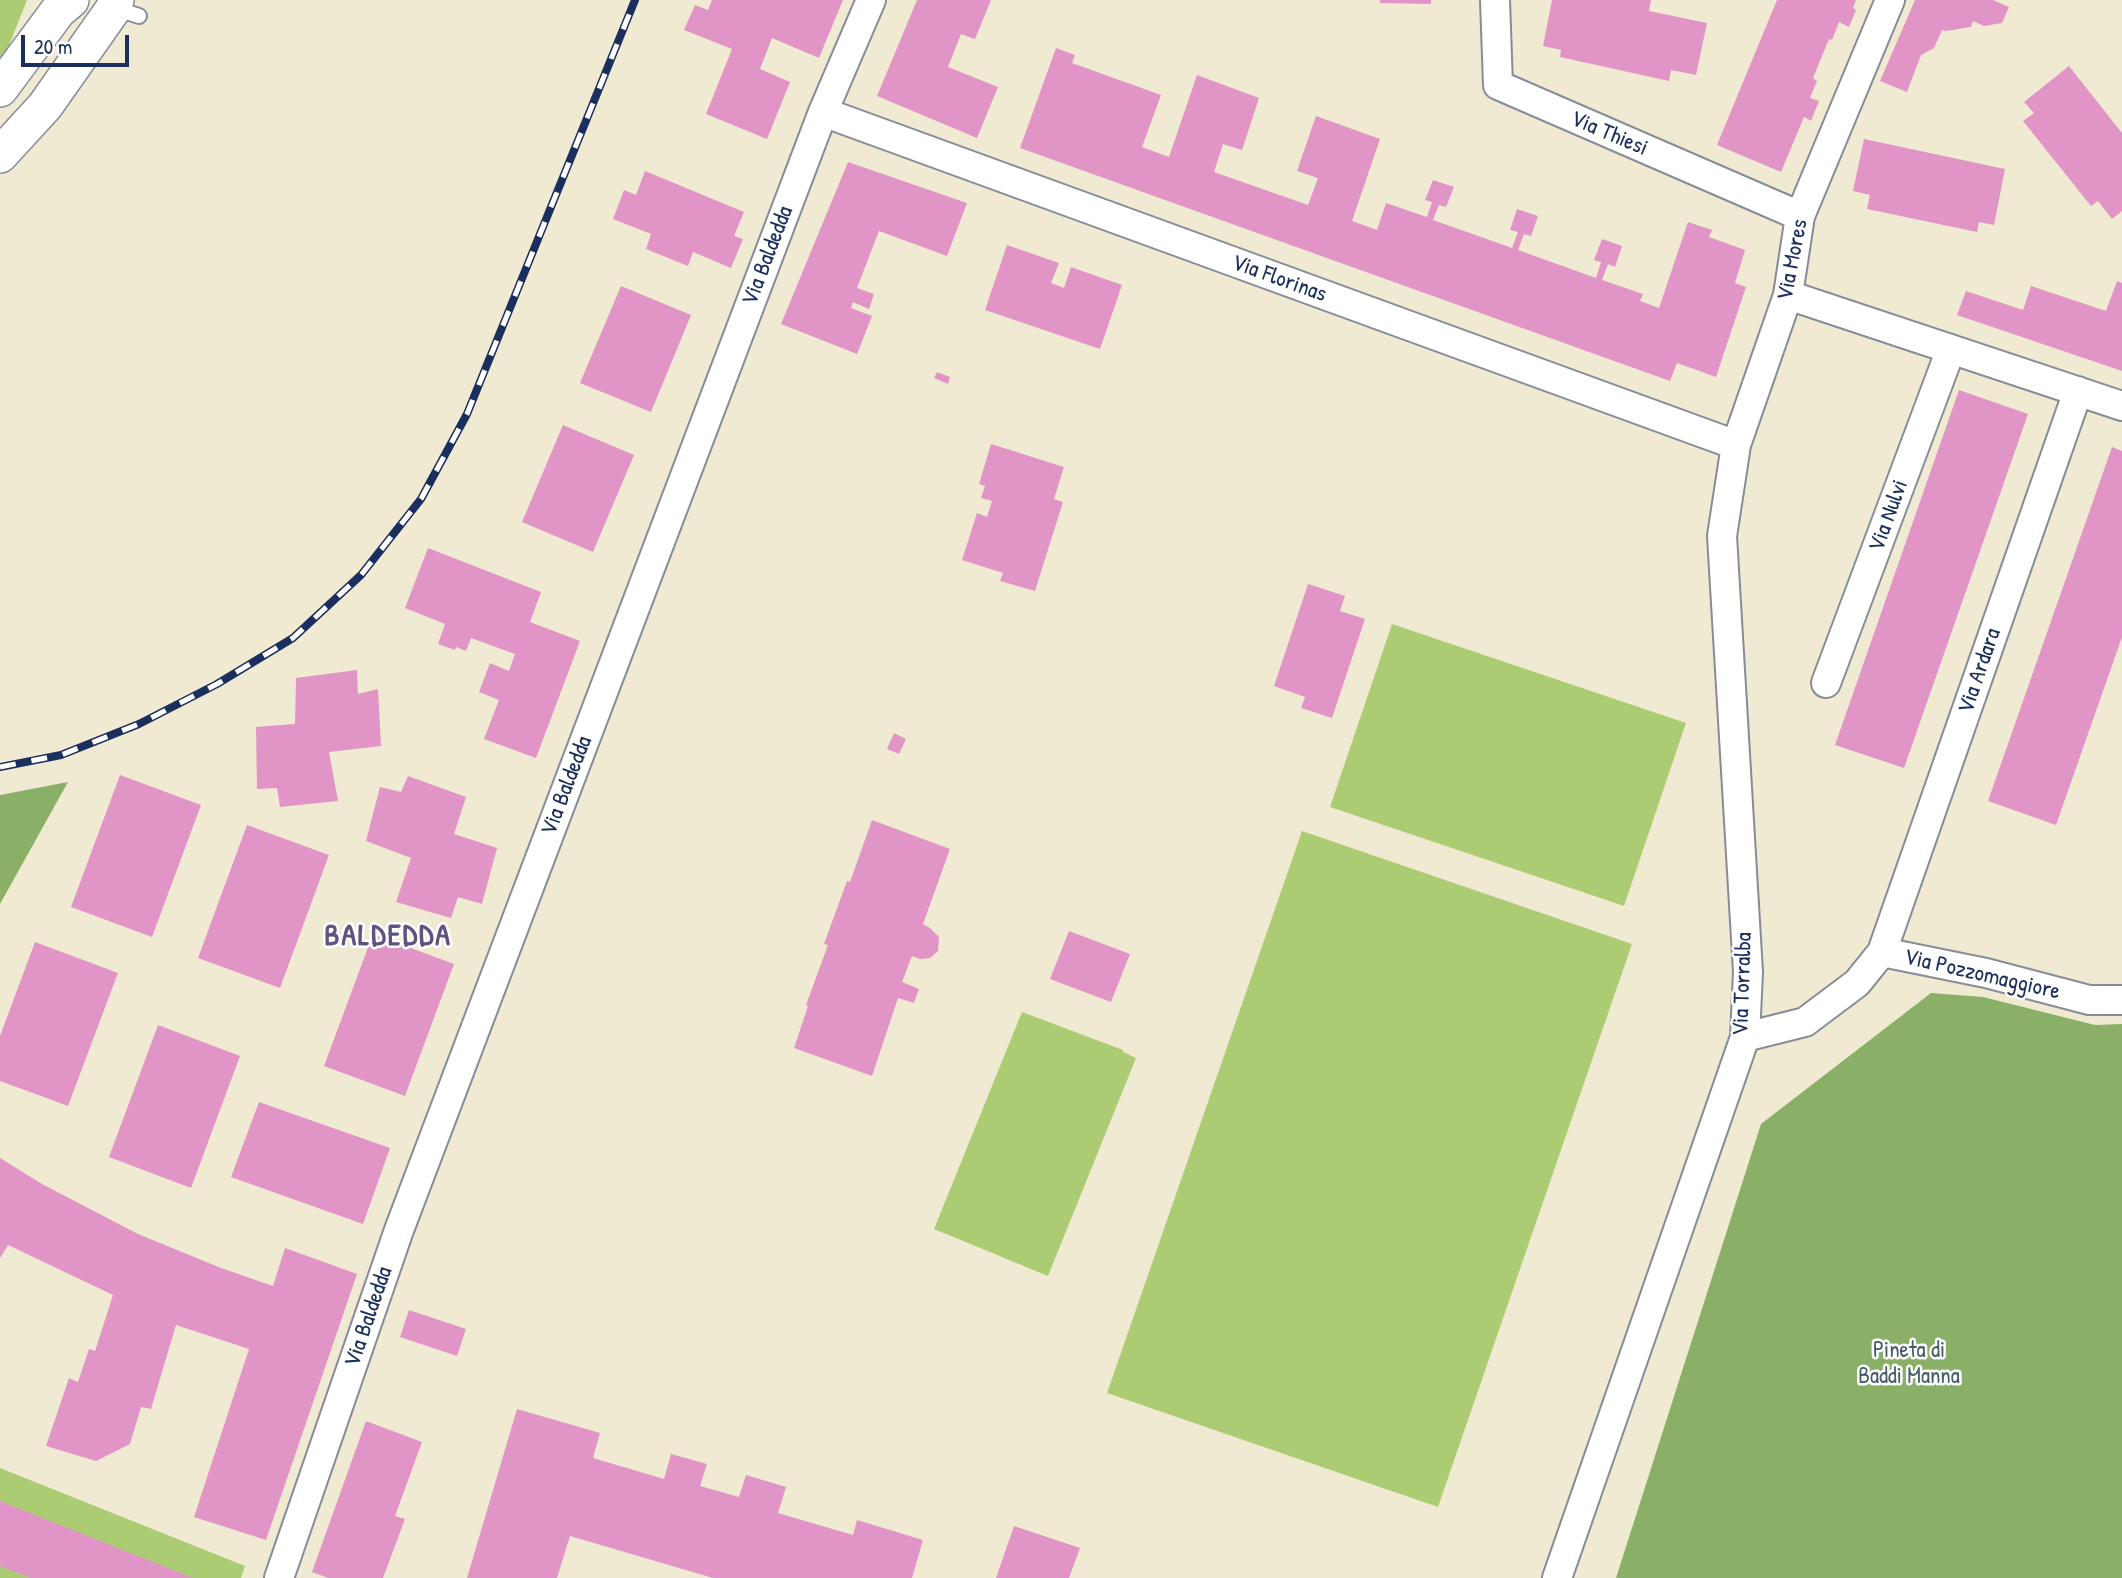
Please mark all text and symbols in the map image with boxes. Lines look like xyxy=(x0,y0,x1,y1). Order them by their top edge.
scale bar xyxy=(24,21,133,65)
text: 20 m xyxy=(34,32,72,61)
street label: Via Thiesi xyxy=(1566,105,1652,163)
street label: Via Baldedda xyxy=(736,202,800,310)
street label: Via Mores xyxy=(1772,217,1814,303)
street label: Via Florinas xyxy=(1228,249,1330,309)
street label: Via Nulvi xyxy=(1863,476,1915,556)
street label: Via Ardara xyxy=(1953,625,2007,717)
street label: Via Baldedda xyxy=(535,732,599,840)
district label: BALDEDDA xyxy=(325,919,451,955)
street label: Via Torralba xyxy=(1727,932,1759,1036)
street label: Via Pozzomaggiore xyxy=(1901,944,2063,1006)
street label: Via Baldedda xyxy=(339,1263,399,1371)
park label: Pineta di Baddi Manna xyxy=(1858,1337,1960,1391)

